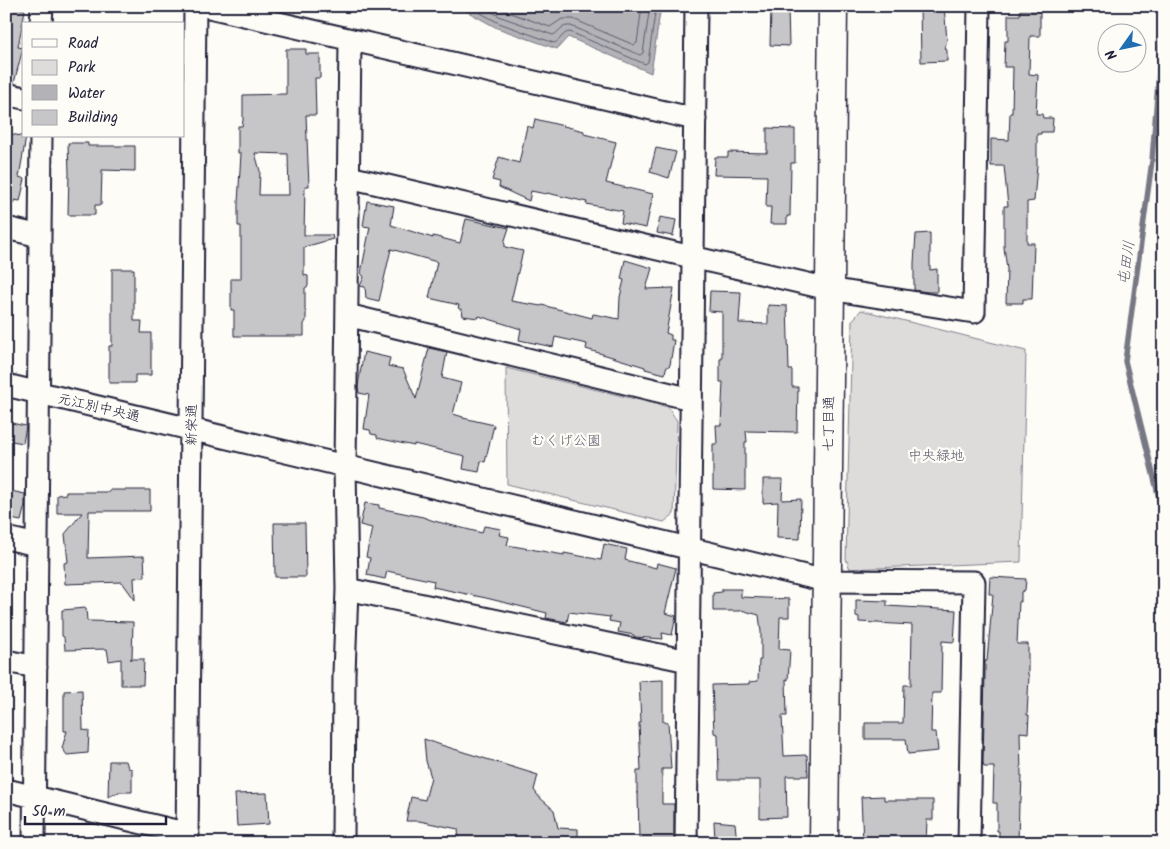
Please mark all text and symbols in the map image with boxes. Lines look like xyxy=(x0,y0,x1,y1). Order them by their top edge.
legend xyxy=(22,22,185,138)
north arrow xyxy=(1098,22,1148,72)
text: Road xyxy=(68,32,99,56)
text: N xyxy=(1100,45,1124,64)
text: Park xyxy=(68,56,96,80)
text: Water xyxy=(68,82,105,106)
text: Building xyxy=(68,106,118,130)
water label: 屯田川 xyxy=(1112,239,1142,287)
street label: 元江別中央通 xyxy=(55,388,142,428)
street label: 七丁目通 xyxy=(818,396,840,452)
street label: 新栄通 xyxy=(181,404,203,446)
park label: むくげ公園 xyxy=(531,430,601,452)
park label: 中央緑地 xyxy=(908,445,964,467)
scale bar xyxy=(25,794,166,826)
text: 50 m xyxy=(32,800,66,824)

